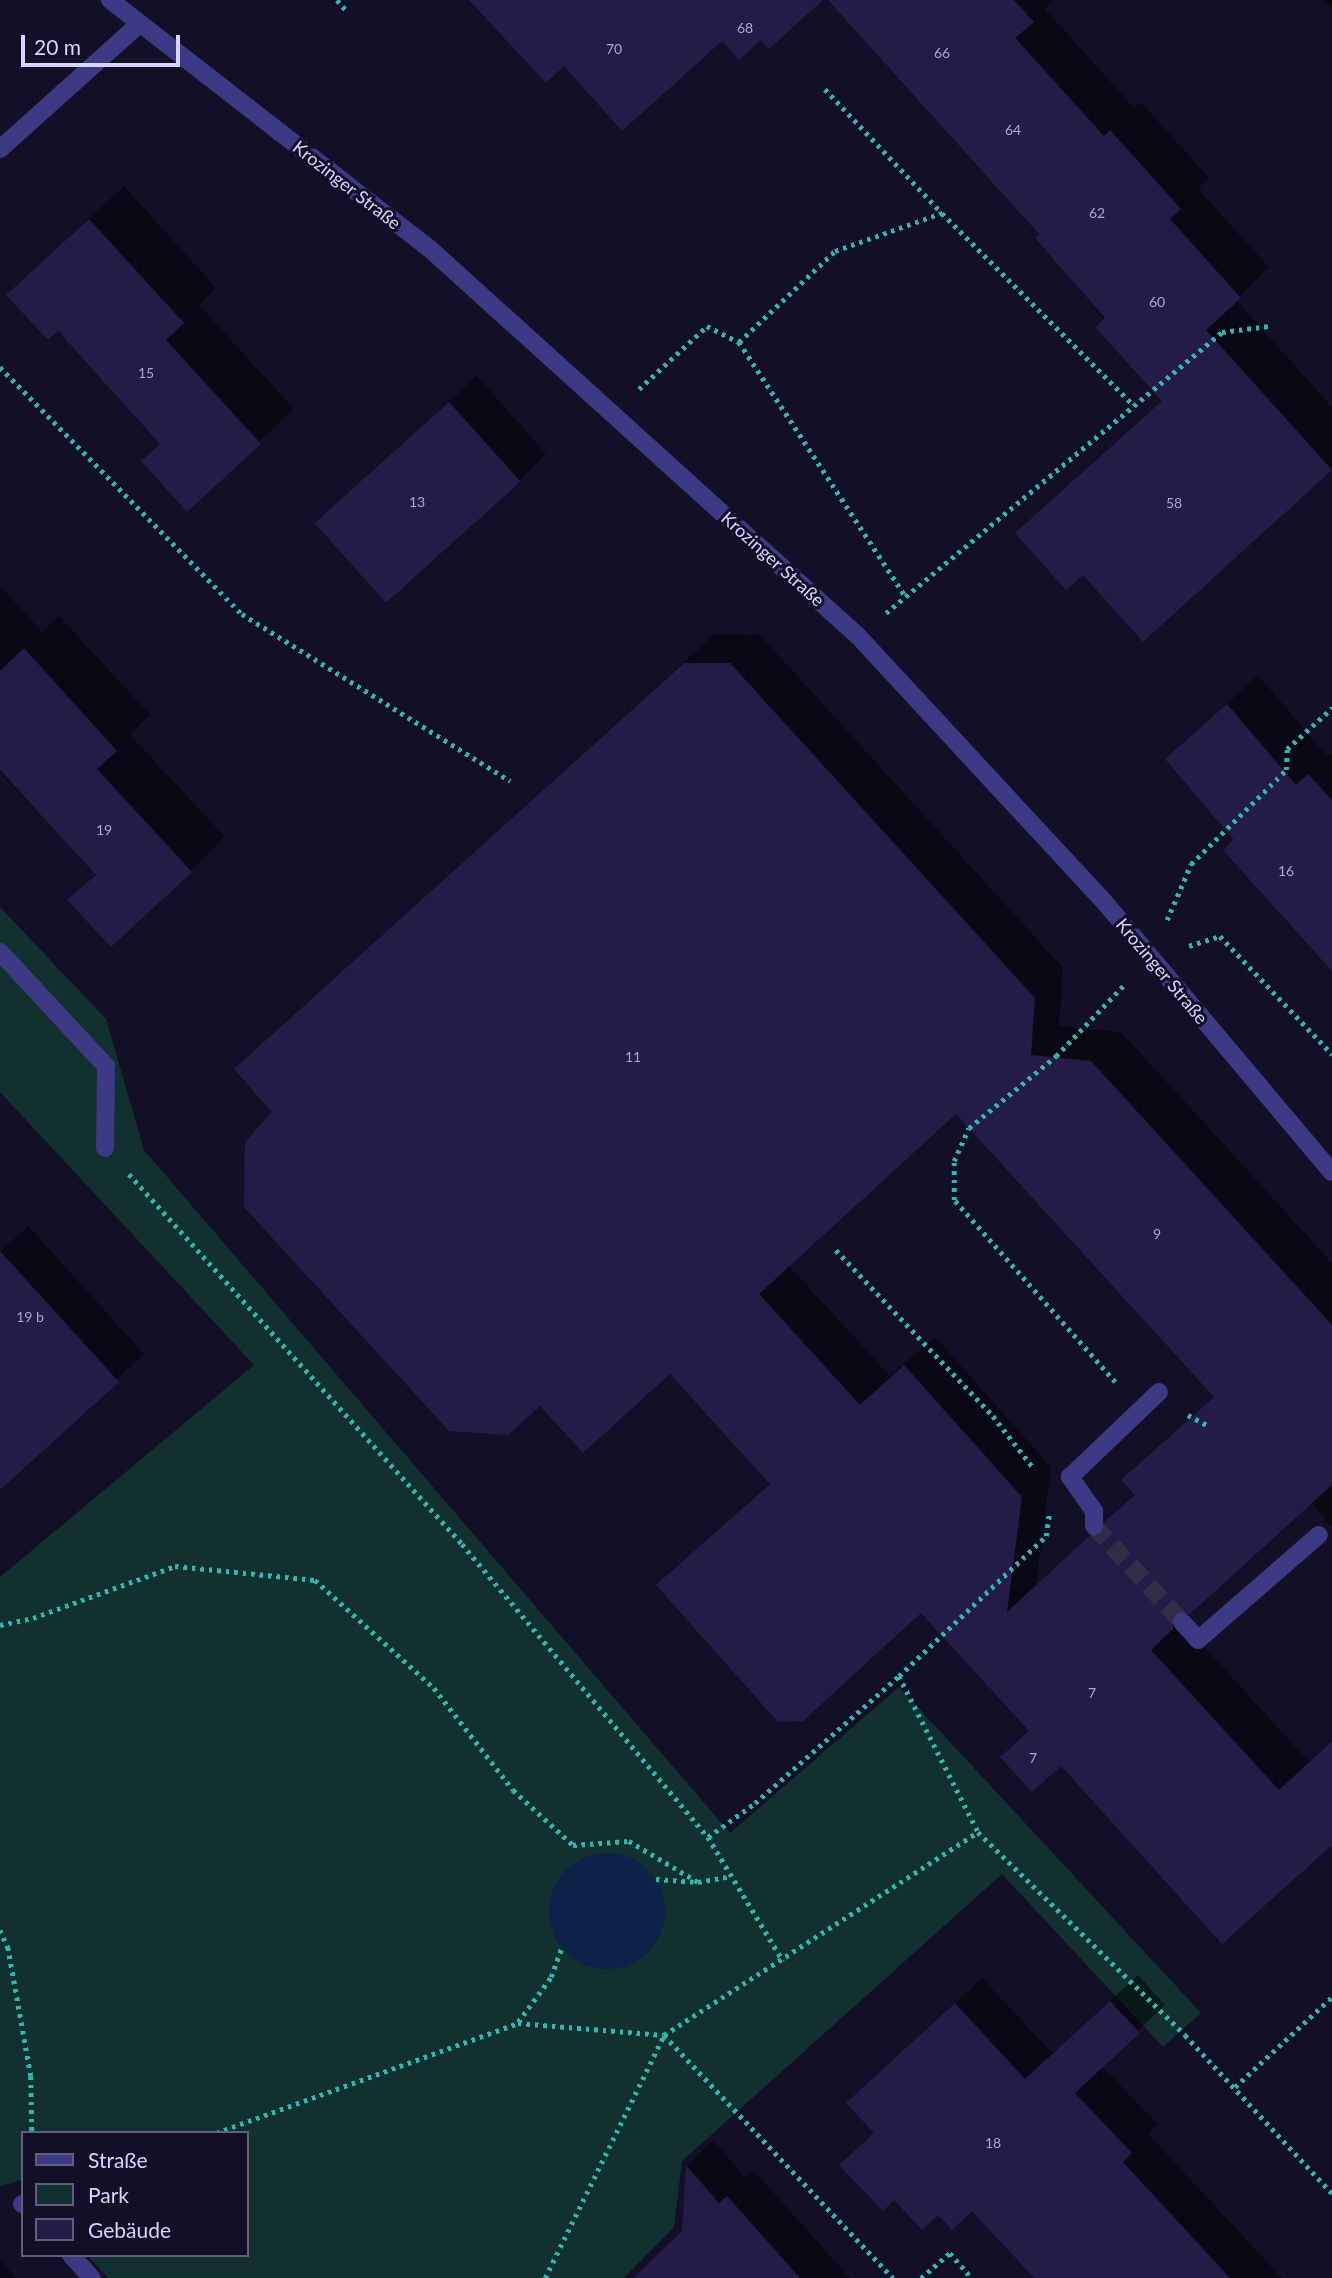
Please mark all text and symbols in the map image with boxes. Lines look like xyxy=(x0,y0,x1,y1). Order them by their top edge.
house number: 68 xyxy=(737,20,753,36)
scale bar xyxy=(24,21,184,65)
text: 20 m xyxy=(34,34,81,59)
house number: 70 xyxy=(606,41,622,57)
house number: 66 xyxy=(934,45,950,61)
house number: 64 xyxy=(1005,122,1021,138)
street label: Krozinger Straße xyxy=(288,136,406,234)
house number: 62 xyxy=(1089,205,1105,221)
house number: 60 xyxy=(1149,294,1165,310)
house number: 15 xyxy=(138,365,154,381)
house number: 13 xyxy=(409,494,425,510)
house number: 58 xyxy=(1166,495,1182,511)
street label: Krozinger Straße xyxy=(717,507,829,611)
house number: 19 xyxy=(96,822,112,838)
house number: 16 xyxy=(1278,863,1294,879)
street label: Krozinger Straße xyxy=(1111,914,1213,1028)
house number: 11 xyxy=(625,1049,641,1065)
house number: 9 xyxy=(1153,1226,1161,1242)
house number: 19 b xyxy=(16,1309,44,1325)
house number: 7 xyxy=(1088,1685,1096,1701)
house number: 7 xyxy=(1029,1750,1037,1766)
legend xyxy=(21,2131,248,2257)
house number: 18 xyxy=(985,2135,1001,2151)
text: Straße xyxy=(88,2147,148,2172)
text: Park xyxy=(88,2182,129,2207)
text: Gebäude xyxy=(88,2217,171,2242)

